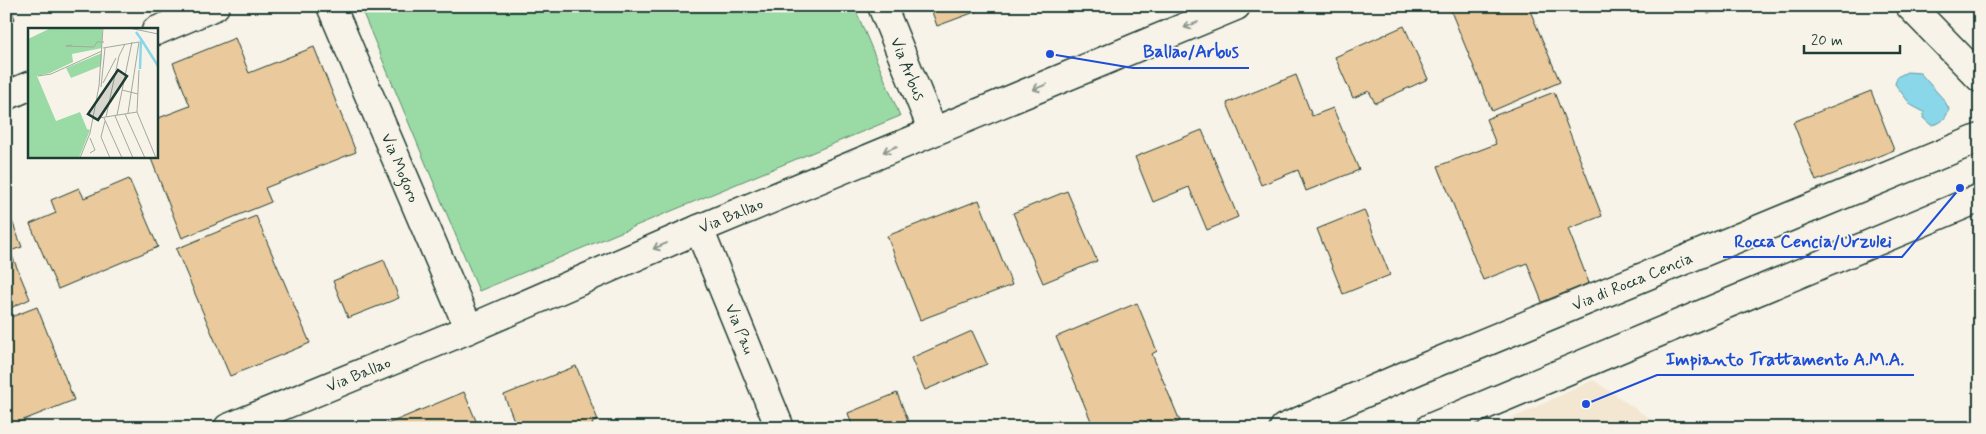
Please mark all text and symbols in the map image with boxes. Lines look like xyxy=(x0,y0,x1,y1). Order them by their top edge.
one-way arrow xyxy=(1184,20,1199,30)
scale bar xyxy=(1804,22,1900,54)
inset map xyxy=(28,28,158,158)
text: 20 m xyxy=(1811,31,1843,51)
street label: Via Arbus xyxy=(885,34,930,104)
callout: Ballao/Arbus xyxy=(1133,35,1249,68)
text: Ballao/Arbus xyxy=(1143,40,1239,64)
one-way arrow xyxy=(1033,82,1048,92)
street label: Via Mogoro xyxy=(376,130,424,206)
one-way arrow xyxy=(883,145,898,154)
street label: Via Ballao xyxy=(696,193,766,238)
callout: Rocca Cencia/Urzulei xyxy=(1723,224,1902,257)
text: Rocca Cencia/Urzulei xyxy=(1734,230,1892,254)
one-way arrow xyxy=(653,242,668,252)
street label: Via di Rocca Cencia xyxy=(1569,247,1696,316)
street label: Via Pau xyxy=(720,301,759,357)
callout: Impianto Trattamento A.M.A. xyxy=(1657,342,1914,375)
text: Impianto Trattamento A.M.A. xyxy=(1666,348,1904,372)
street label: Via Ballao xyxy=(323,352,394,397)

